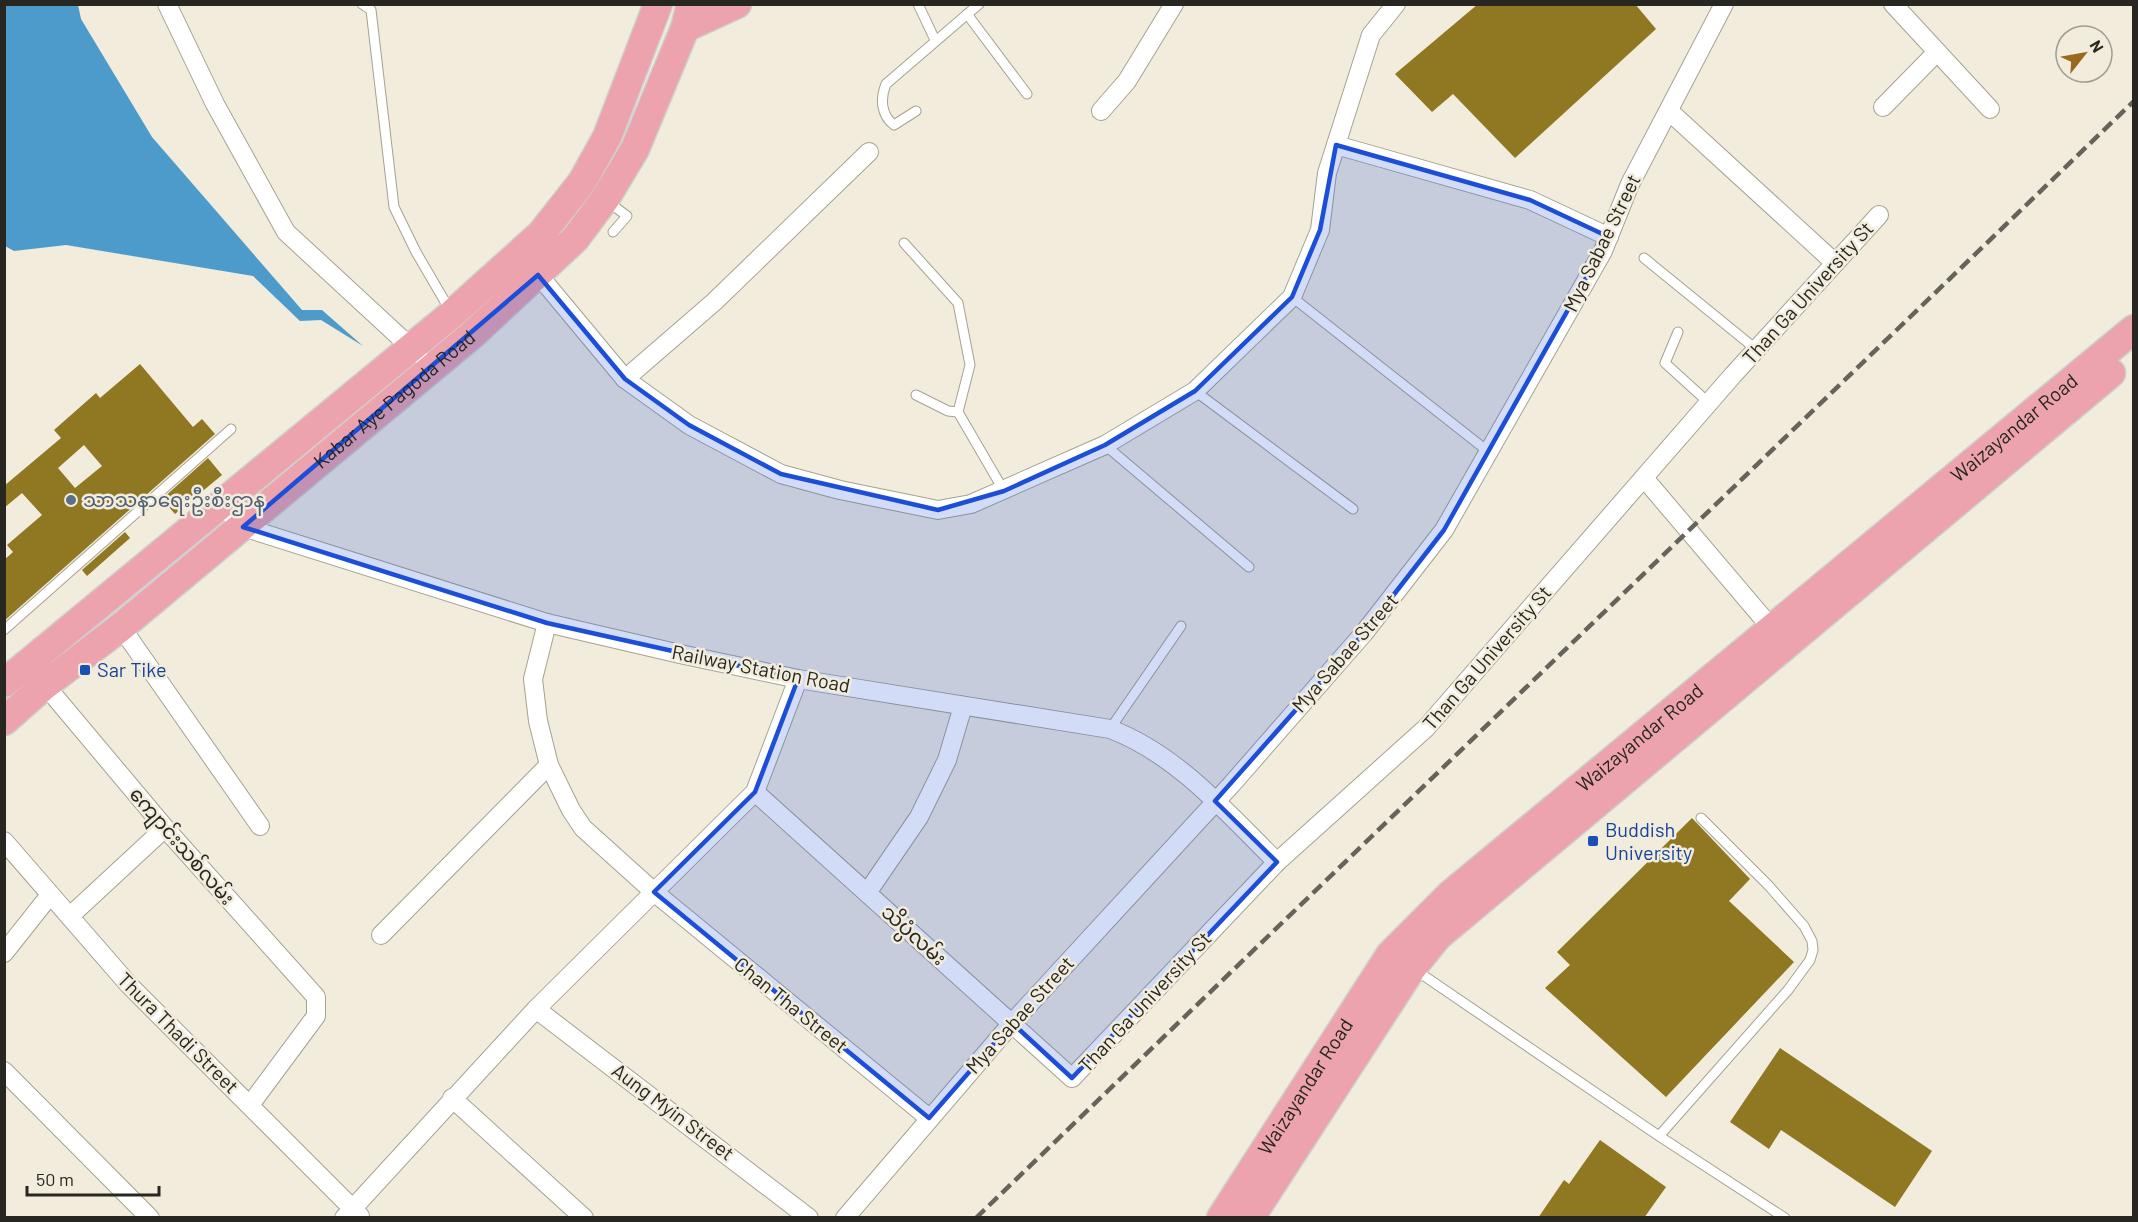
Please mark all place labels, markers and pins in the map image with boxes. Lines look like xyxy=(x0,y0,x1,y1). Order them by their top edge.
place label: သာသနာရေးဦးစီးဌာန xyxy=(83,486,265,516)
marker: သာသနာရေးဦးစီးဌာန xyxy=(64,493,78,507)
place label: Sar Tike xyxy=(97,657,167,681)
marker: Sar Tike xyxy=(78,663,92,677)
place label: Buddish University xyxy=(1605,817,1692,864)
marker: Buddish University xyxy=(1586,834,1600,848)

